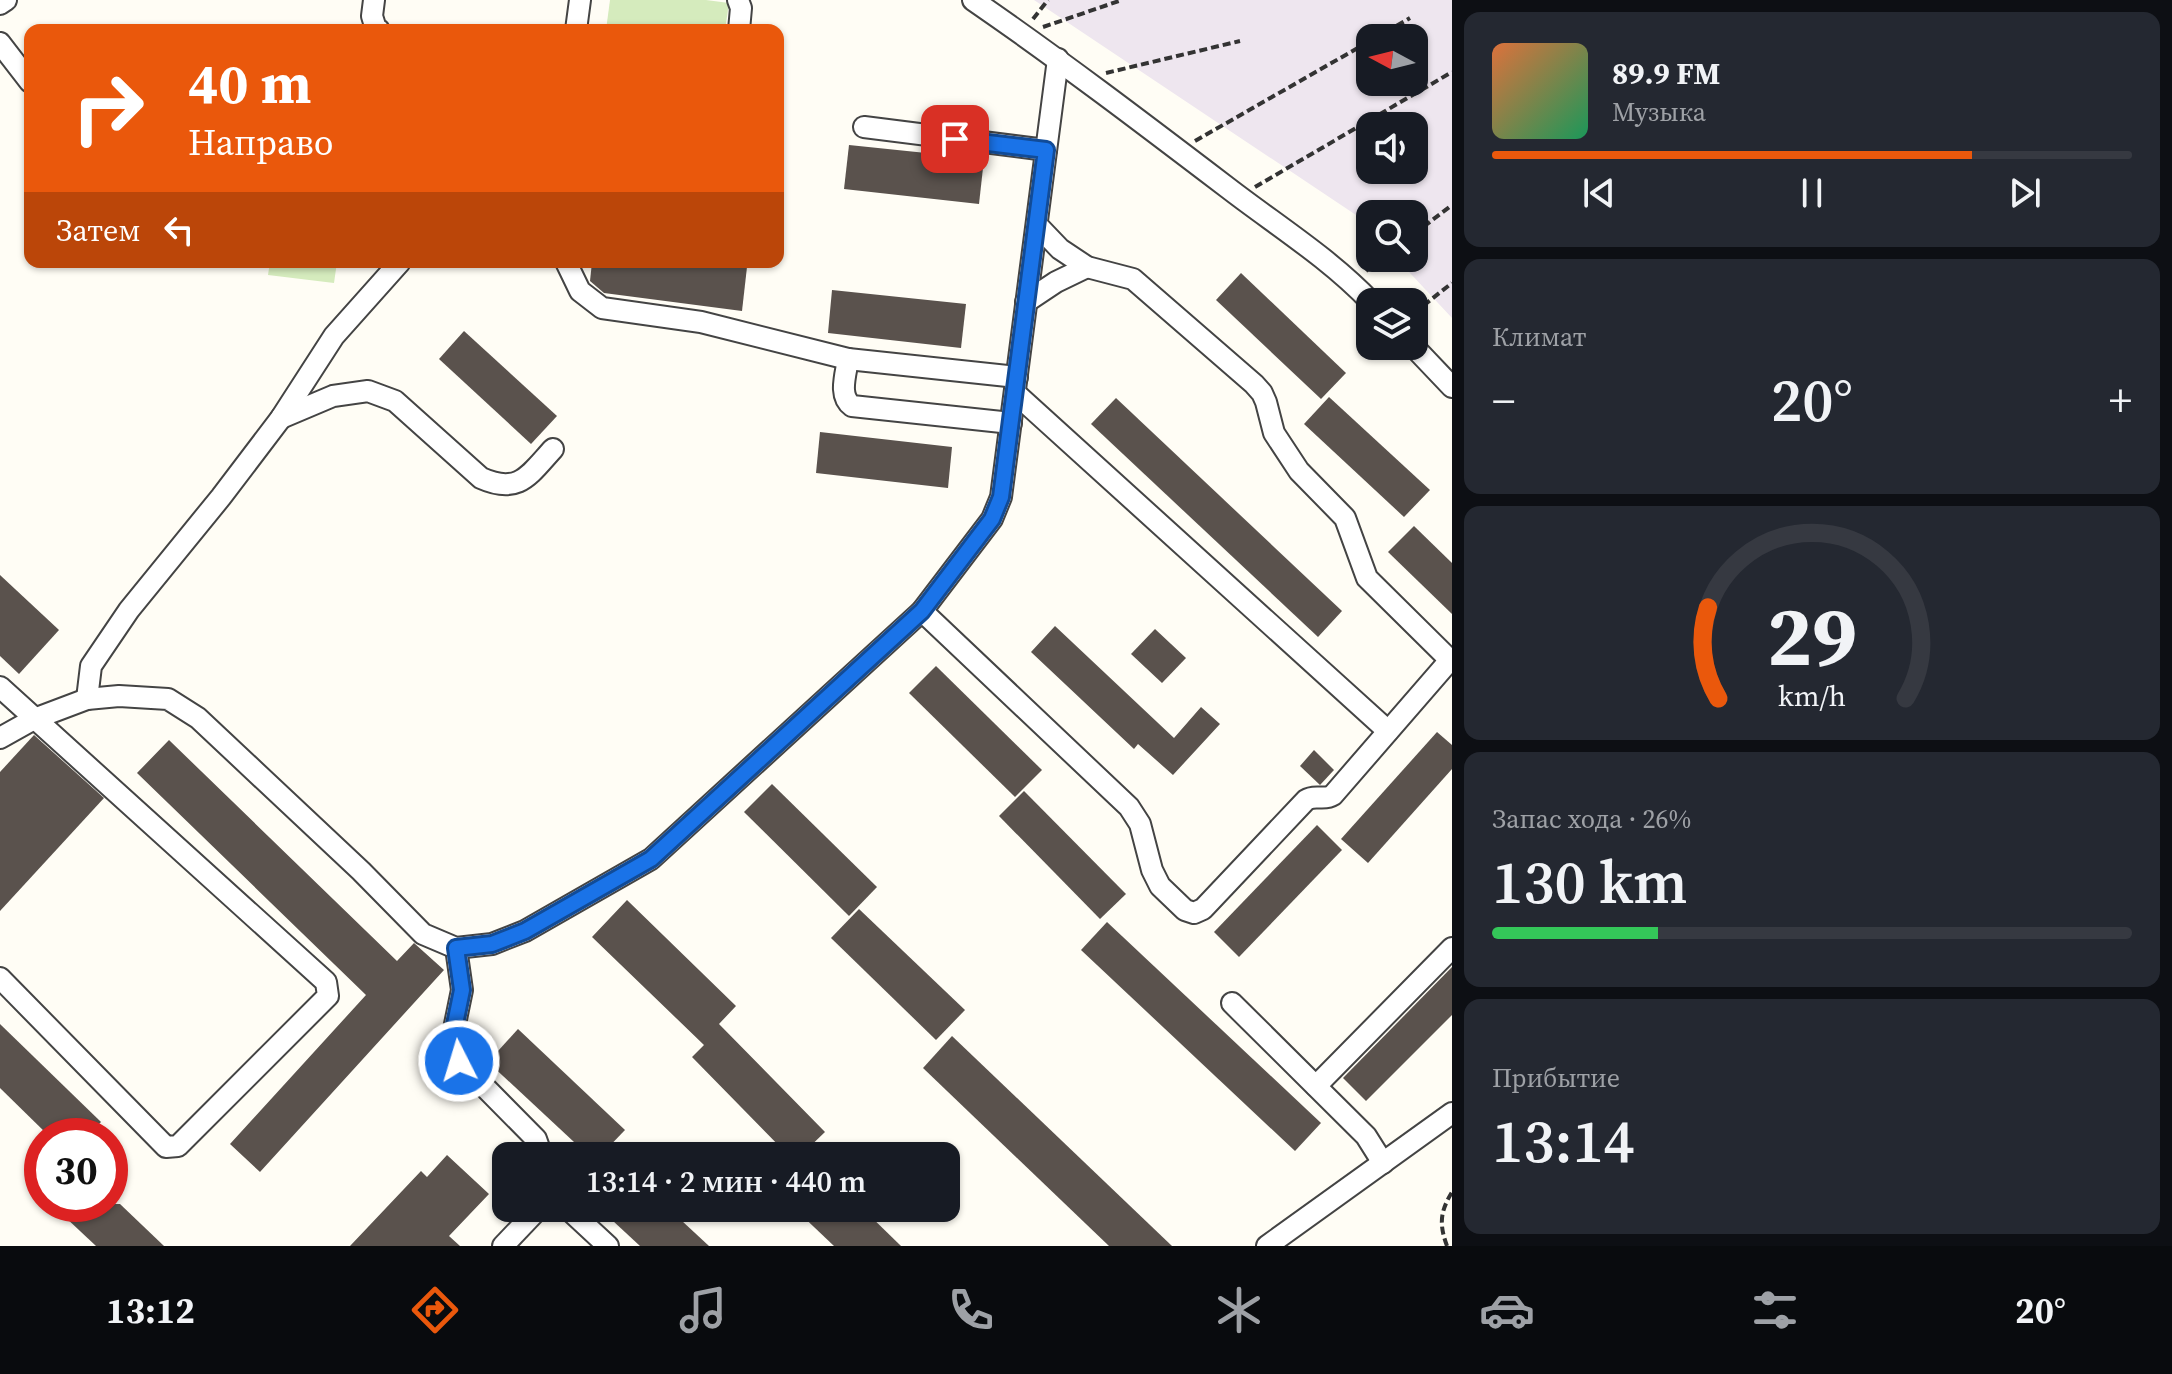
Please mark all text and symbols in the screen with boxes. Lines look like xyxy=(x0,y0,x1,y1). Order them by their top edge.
north arrow xyxy=(1356,24,1428,96)
map controls xyxy=(1356,24,1428,360)
text: 40 m xyxy=(188,45,311,122)
text: 89.9 FM xyxy=(1612,53,1720,94)
icon: right xyxy=(56,56,160,160)
text: Музыка xyxy=(1612,94,1706,130)
pin xyxy=(921,105,989,173)
button: sound xyxy=(1356,112,1428,184)
icon: arrive xyxy=(933,117,977,161)
text: Направо xyxy=(188,118,333,167)
icon: previous xyxy=(1577,171,1621,215)
icon: pause xyxy=(1790,171,1834,215)
icon: next xyxy=(2003,171,2047,215)
button: search xyxy=(1356,200,1428,272)
icon: left xyxy=(157,208,201,252)
text: Затем xyxy=(56,210,141,251)
button: layers xyxy=(1356,288,1428,360)
text: Климат xyxy=(1492,319,1586,355)
text: 20° xyxy=(1771,359,1853,441)
text: − xyxy=(1492,370,1515,431)
text: + xyxy=(2109,370,2132,431)
text: 29 xyxy=(1767,579,1857,693)
text: km/h xyxy=(1778,676,1846,716)
text: Запас хода · 26% xyxy=(1492,801,1691,837)
text: 130 km xyxy=(1492,841,1688,923)
position arrow xyxy=(417,1019,501,1103)
text: Прибытие xyxy=(1492,1060,1620,1096)
text: 13:14 xyxy=(1492,1100,1635,1182)
speed limit sign: 30 xyxy=(24,1118,128,1222)
text: 13:14 · 2 мин · 440 m xyxy=(586,1161,866,1202)
icon: directions xyxy=(407,1282,463,1338)
icon: music xyxy=(675,1282,731,1338)
icon: phone xyxy=(943,1282,999,1338)
icon: climate xyxy=(1211,1282,1267,1338)
icon: car xyxy=(1479,1282,1535,1338)
icon: filters xyxy=(1747,1282,1803,1338)
text: 13:12 xyxy=(106,1286,195,1335)
text: 20° xyxy=(2015,1286,2066,1335)

